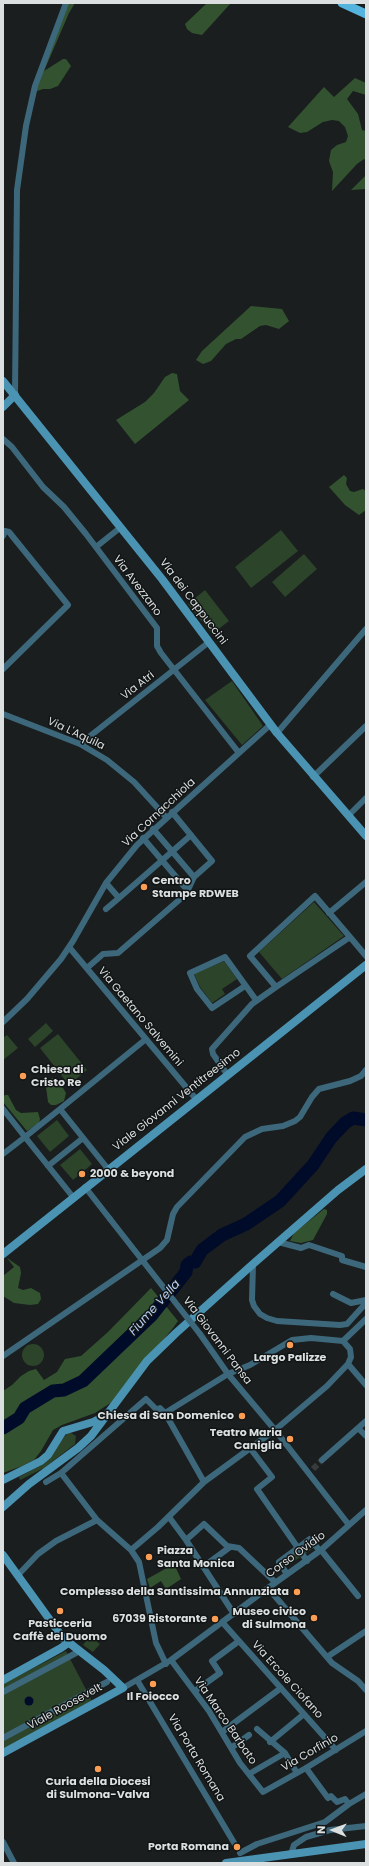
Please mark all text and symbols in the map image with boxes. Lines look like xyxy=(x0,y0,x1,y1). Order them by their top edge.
street label: Via Avezzano xyxy=(110,553,164,619)
street label: Via dei Cappuccini xyxy=(156,556,230,648)
street label: Via Atri xyxy=(119,669,157,703)
street label: Via L'Aquila xyxy=(45,715,107,753)
street label: Via Cornacchiola xyxy=(120,776,198,850)
place label: Centro Stampe RDWEB xyxy=(152,874,239,900)
marker: Centro Stampe RDWEB xyxy=(139,882,149,892)
street label: Via Gaetano Salvemini xyxy=(95,965,185,1069)
street label: Viale Giovanni Ventitreesimo xyxy=(111,1046,243,1154)
place label: Chiesa di Cristo Re xyxy=(31,1063,83,1089)
marker: Chiesa di Cristo Re xyxy=(18,1071,28,1081)
place label: 2000 & beyond xyxy=(90,1167,174,1181)
marker: 2000 & beyond xyxy=(77,1169,87,1179)
water label: Fiume Vella xyxy=(126,1277,184,1339)
street label: Via Giovanni Pansa xyxy=(180,1295,254,1387)
marker: Largo Palizze xyxy=(285,1340,295,1350)
place label: Largo Palizze xyxy=(254,1351,326,1365)
place label: Chiesa di San Domenico xyxy=(97,1409,234,1423)
marker: Chiesa di San Domenico xyxy=(237,1411,247,1421)
place label: Teatro Maria Caniglia xyxy=(210,1426,282,1452)
marker: Teatro Maria Caniglia xyxy=(285,1434,295,1444)
street label: Corso Ovidio xyxy=(264,1529,328,1581)
place label: Piazza Santa Monica xyxy=(157,1544,235,1570)
marker: Piazza Santa Monica xyxy=(144,1552,154,1562)
place label: Complesso della Santissima Annunziata xyxy=(60,1585,289,1599)
marker: Complesso della Santissima Annunziata xyxy=(292,1587,302,1597)
place label: Museo civico di Sulmona xyxy=(233,1605,306,1631)
marker: Pasticceria Caffè del Duomo xyxy=(55,1606,65,1616)
place label: 67039 Ristorante xyxy=(112,1612,207,1626)
marker: Museo civico di Sulmona xyxy=(309,1613,319,1623)
marker: 67039 Ristorante xyxy=(210,1614,220,1624)
place label: Pasticceria Caffè del Duomo xyxy=(13,1617,107,1643)
street label: Via Ercole Ciofano xyxy=(249,1638,325,1722)
street label: Via Marco Barbato xyxy=(191,1675,259,1767)
marker: Il Foiocco xyxy=(148,1679,158,1689)
street label: Viale Roosevelt xyxy=(25,1681,105,1733)
place label: Il Foiocco xyxy=(127,1690,179,1704)
street label: Via Porta Romana xyxy=(165,1712,227,1804)
street label: Via Corfinio xyxy=(279,1731,341,1775)
marker: Curia della Diocesi di Sulmona-Valva xyxy=(93,1764,103,1774)
place label: Curia della Diocesi di Sulmona-Valva xyxy=(45,1775,151,1801)
north arrow xyxy=(313,1810,353,1850)
text: N xyxy=(313,1826,329,1834)
place label: Porta Romana xyxy=(148,1840,229,1854)
marker: Porta Romana xyxy=(232,1842,242,1852)

